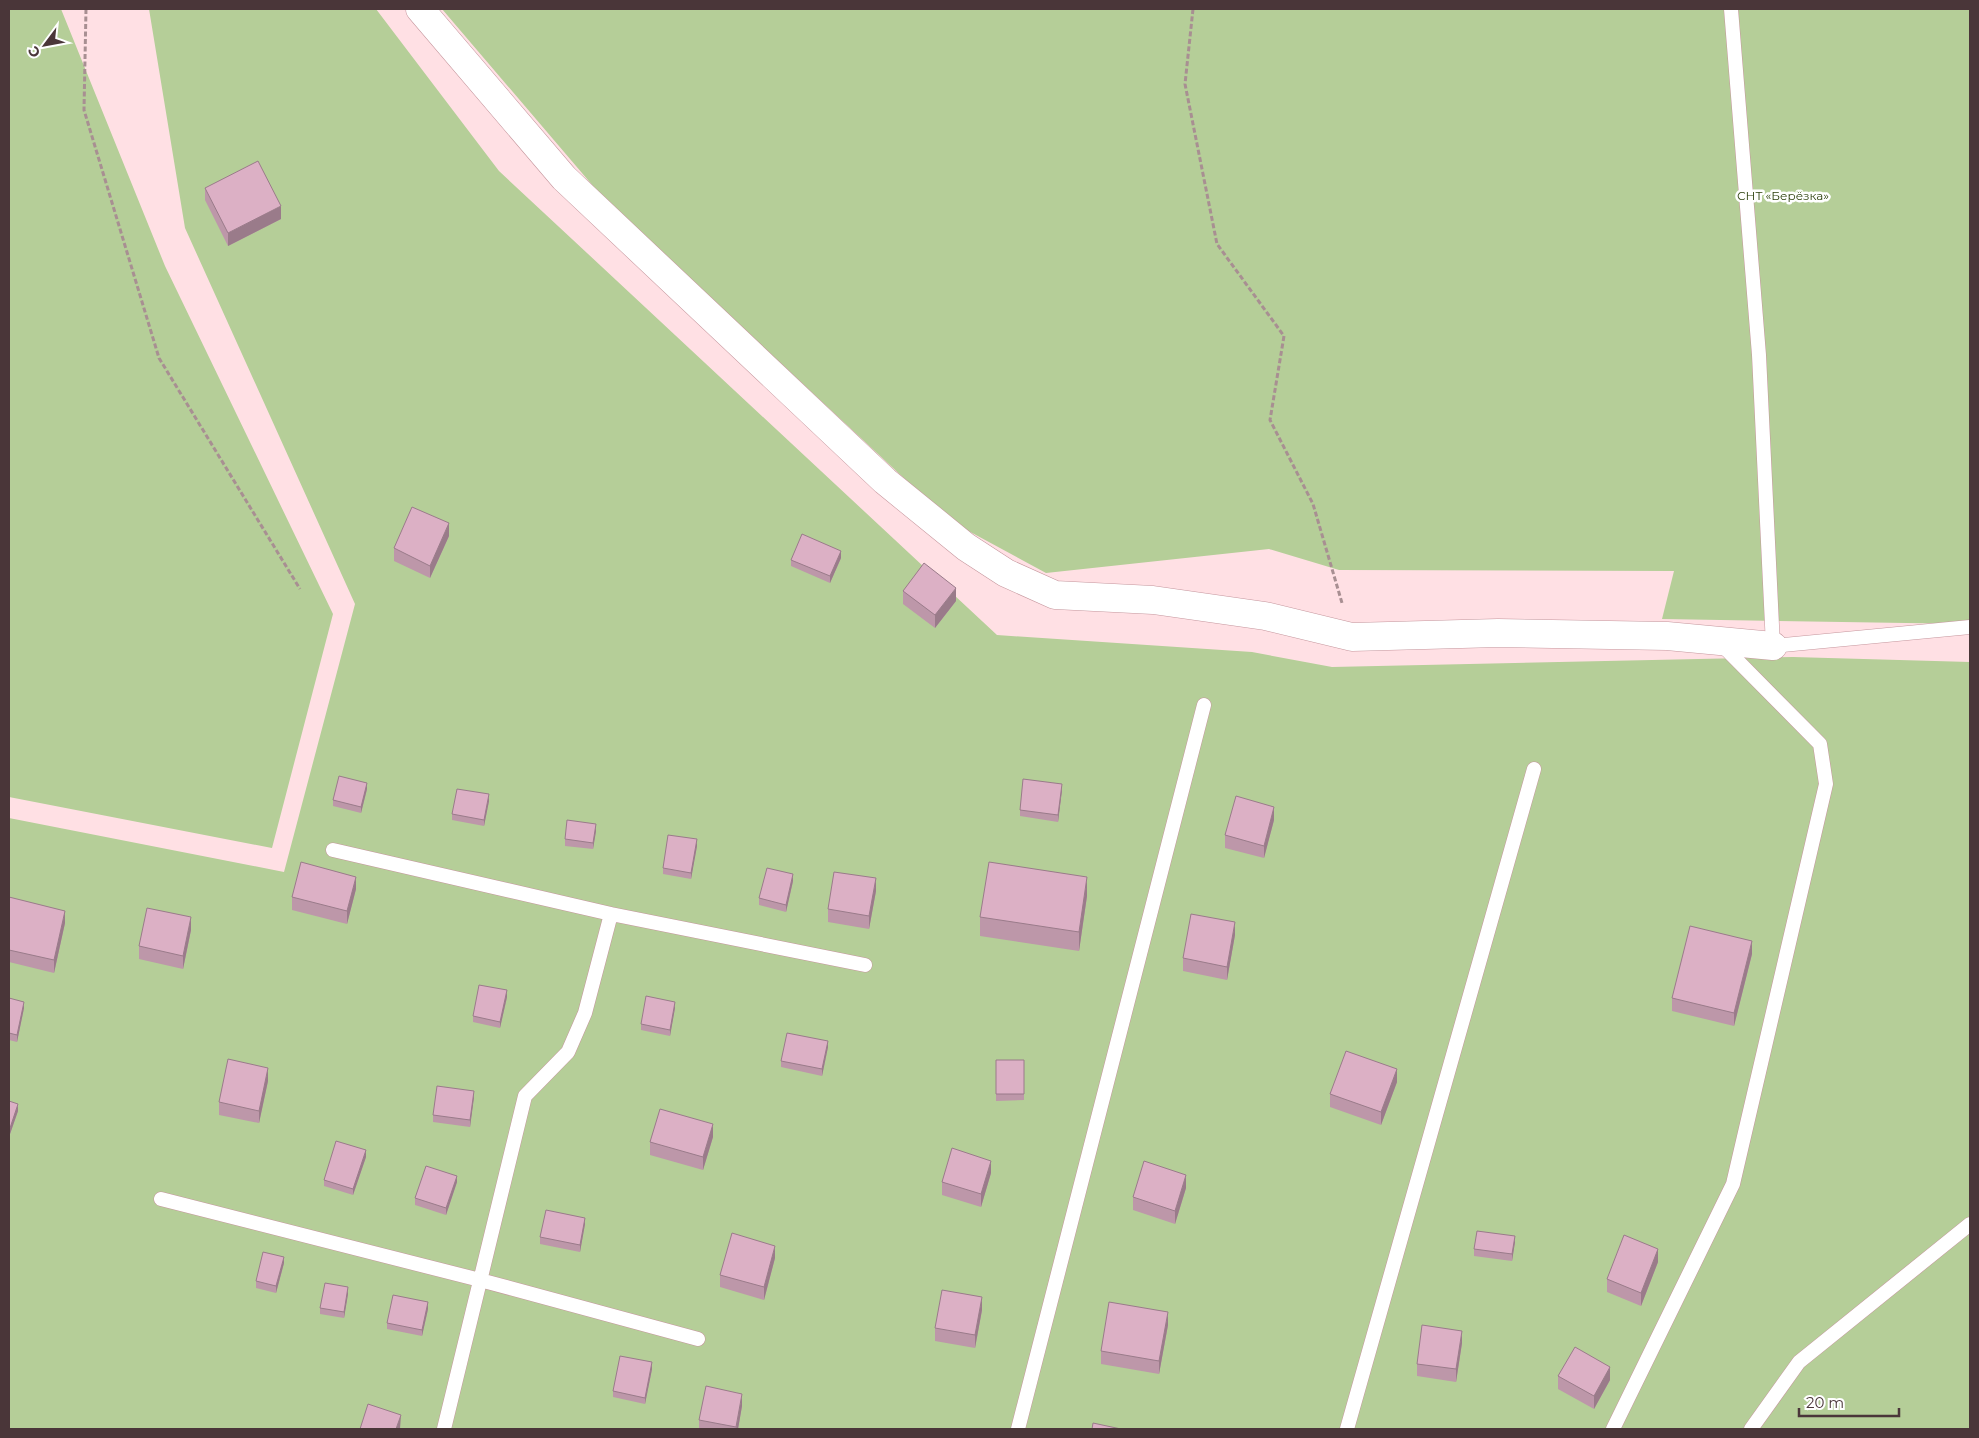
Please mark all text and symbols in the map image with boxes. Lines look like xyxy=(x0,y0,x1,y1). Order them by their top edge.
north arrow xyxy=(20,20,70,70)
text: С xyxy=(24,43,44,61)
park label: СНТ «Берёзка» xyxy=(1737,188,1829,203)
scale bar xyxy=(1799,1386,1899,1418)
text: 20 m xyxy=(1806,1393,1844,1412)

